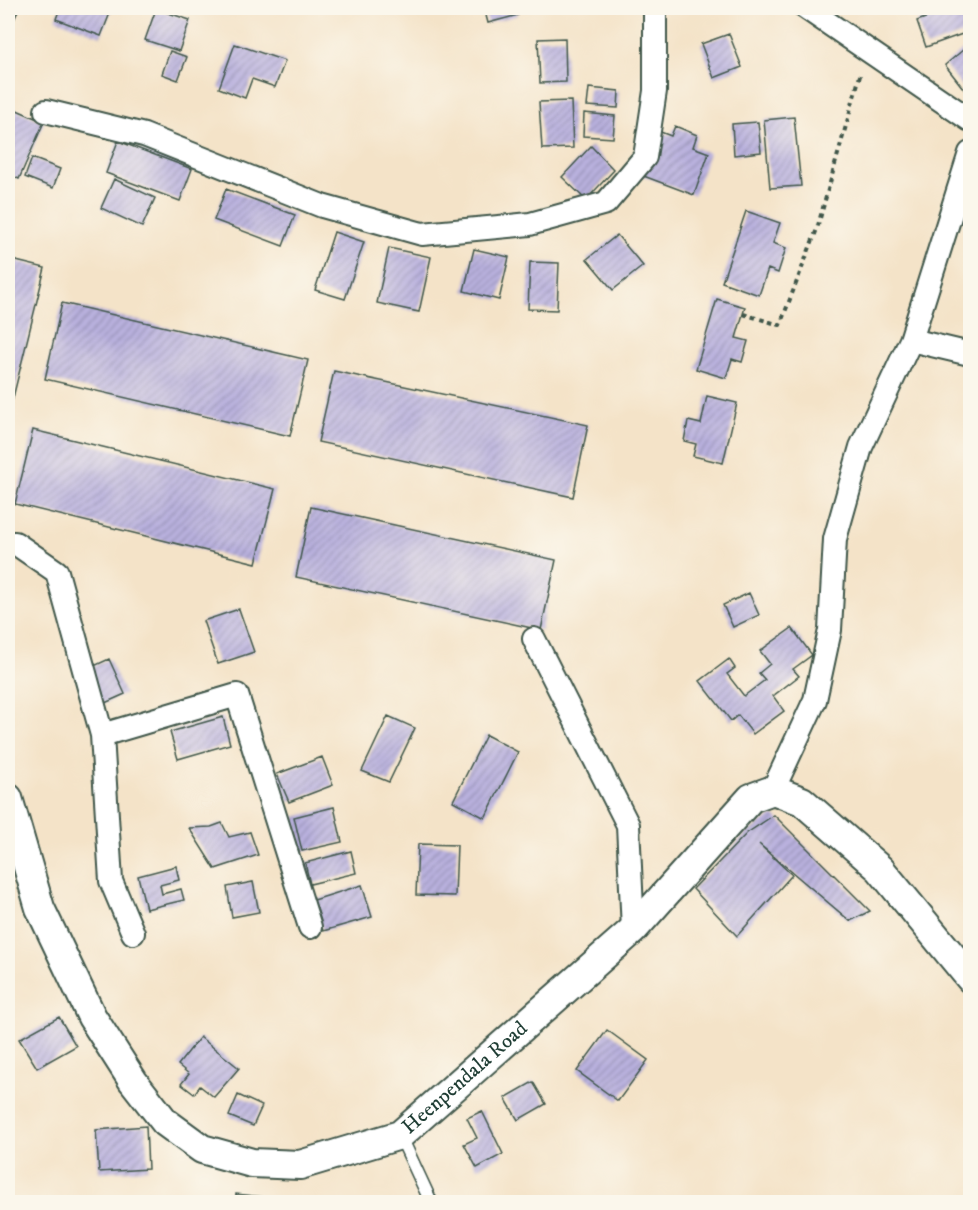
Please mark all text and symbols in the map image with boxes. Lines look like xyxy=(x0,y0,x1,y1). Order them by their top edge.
street label: Heenpendala Road xyxy=(397,1015,533,1140)

